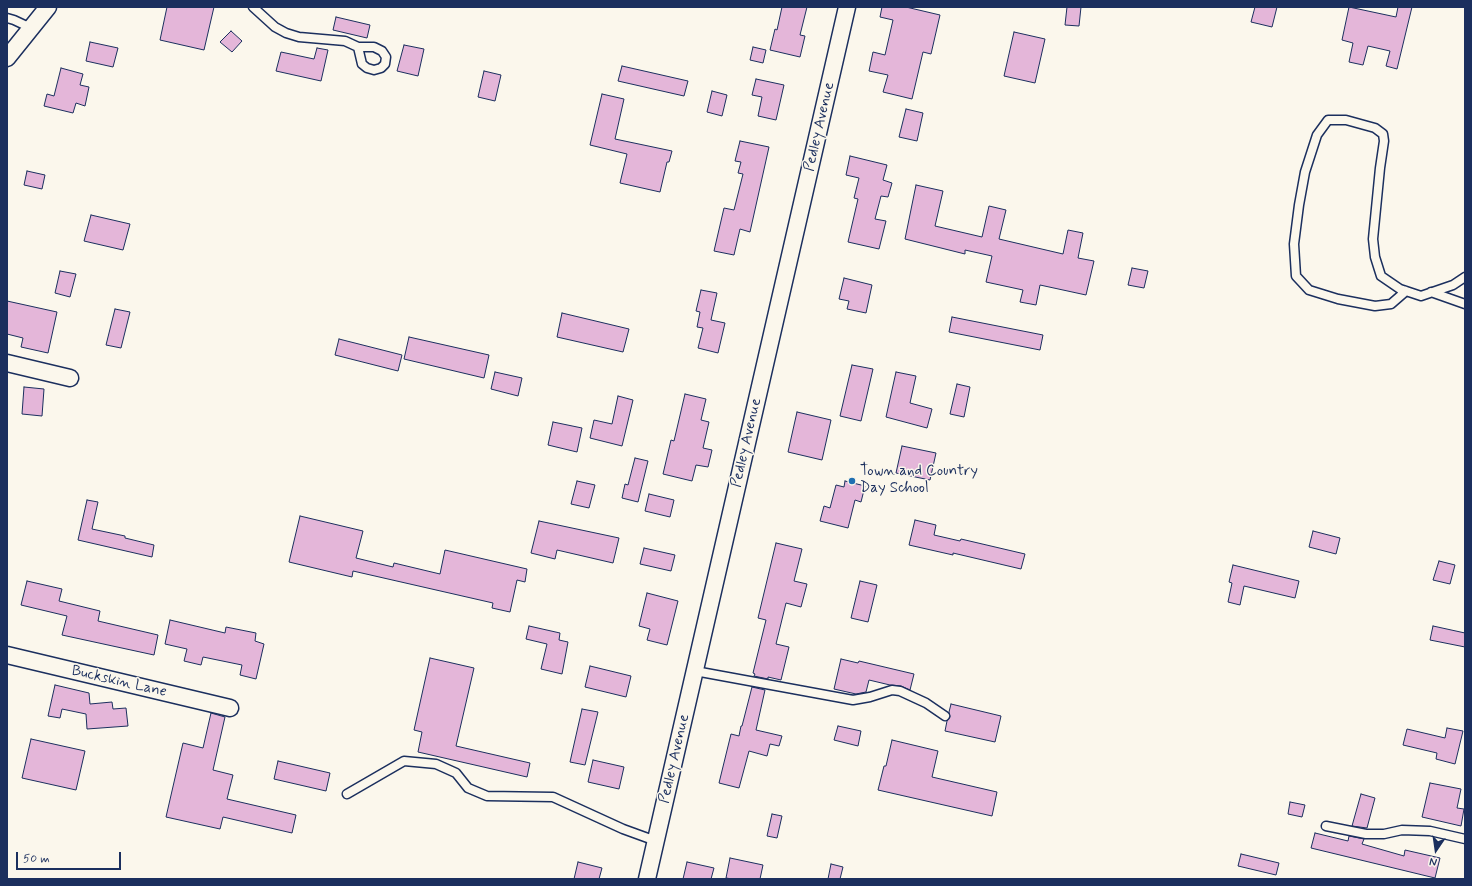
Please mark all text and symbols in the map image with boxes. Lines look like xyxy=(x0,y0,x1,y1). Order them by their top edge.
street label: Pedley Avenue xyxy=(801,81,839,173)
street label: Pedley Avenue xyxy=(728,397,766,489)
place label: Town and Country Day School xyxy=(860,463,978,498)
marker: Town and Country Day School xyxy=(847,476,857,486)
street label: Buckskin Lane xyxy=(70,662,168,702)
street label: Pedley Avenue xyxy=(656,713,694,805)
north arrow xyxy=(1416,830,1456,870)
scale bar xyxy=(18,844,123,870)
text: 50 m xyxy=(23,851,50,867)
text: N xyxy=(1428,854,1438,869)

